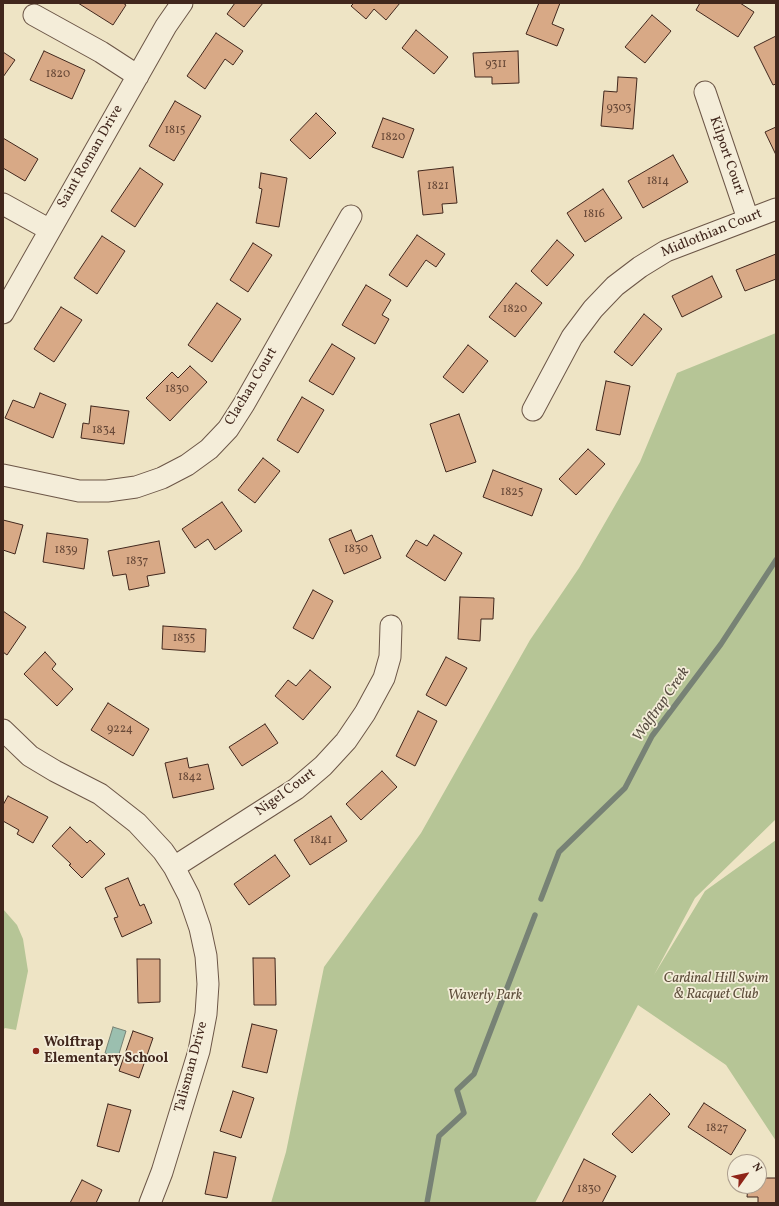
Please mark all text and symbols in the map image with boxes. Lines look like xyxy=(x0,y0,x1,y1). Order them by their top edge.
house number: 9311 xyxy=(485,58,507,72)
house number: 1820 xyxy=(46,68,70,82)
street label: Saint Roman Drive xyxy=(55,102,127,212)
house number: 9303 xyxy=(607,102,631,116)
street label: Kilport Court xyxy=(705,114,747,198)
house number: 1815 xyxy=(164,124,186,138)
house number: 1820 xyxy=(381,131,405,145)
house number: 1814 xyxy=(647,175,669,189)
house number: 1821 xyxy=(427,180,449,194)
street label: Midlothian Court xyxy=(659,206,765,262)
house number: 1816 xyxy=(583,208,605,222)
house number: 1820 xyxy=(503,303,527,317)
street label: Clachan Court xyxy=(222,345,282,429)
house number: 1830 xyxy=(165,383,189,397)
house number: 1834 xyxy=(92,424,116,438)
house number: 1825 xyxy=(501,486,523,500)
house number: 1830 xyxy=(344,543,368,557)
house number: 1839 xyxy=(55,544,77,558)
house number: 1837 xyxy=(126,555,148,569)
house number: 1835 xyxy=(173,632,195,646)
water label: Wolftrap Creek xyxy=(630,664,694,746)
house number: 9224 xyxy=(107,723,133,737)
street label: Nigel Court xyxy=(252,765,320,821)
house number: 1842 xyxy=(178,771,202,785)
house number: 1841 xyxy=(310,834,332,848)
park label: Cardinal Hill Swim & Racquet Club xyxy=(664,971,768,1004)
park label: Waverly Park xyxy=(448,988,522,1004)
street label: Talisman Drive xyxy=(172,1020,212,1114)
place label: Wolftrap Elementary School xyxy=(44,1035,168,1068)
marker: Wolftrap Elementary School xyxy=(31,1046,41,1056)
house number: 1827 xyxy=(706,1122,728,1136)
north arrow xyxy=(727,1154,767,1194)
text: N xyxy=(748,1160,765,1175)
house number: 1830 xyxy=(577,1183,601,1197)

